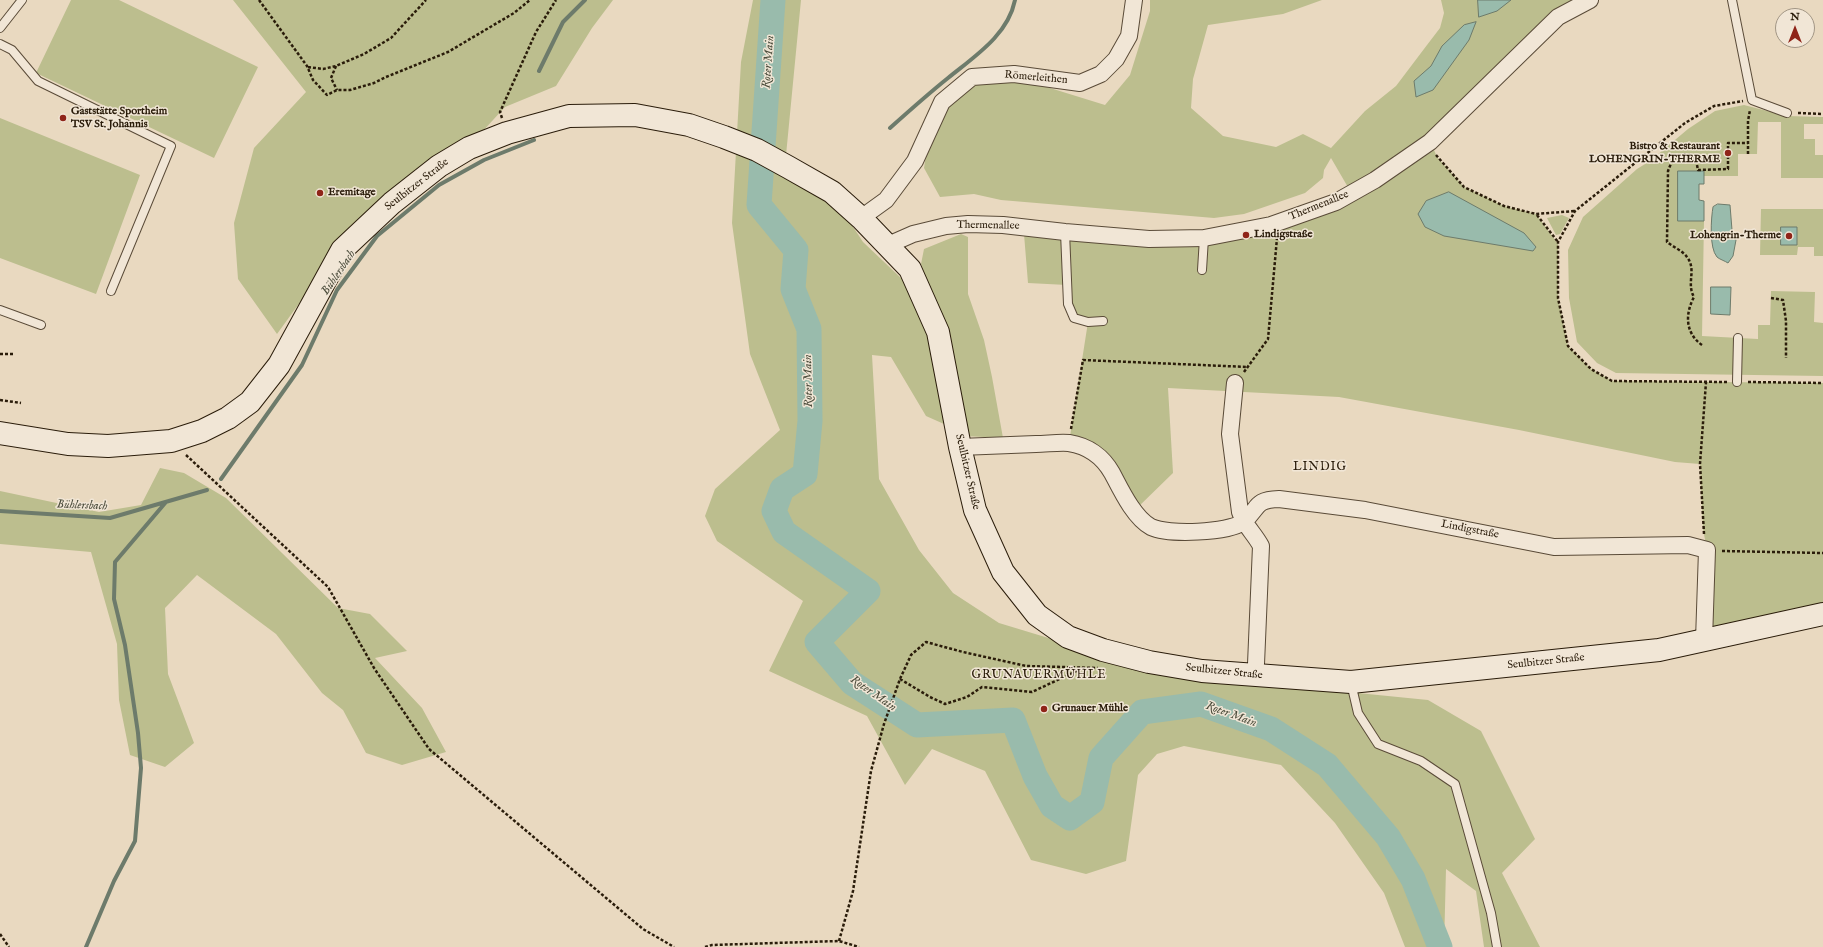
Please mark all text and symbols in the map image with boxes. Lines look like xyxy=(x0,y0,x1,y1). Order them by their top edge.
north arrow xyxy=(1775,8,1815,48)
text: N xyxy=(1790,10,1800,24)
water label: Roter Main xyxy=(760,35,778,89)
street label: Römerleithen xyxy=(1004,69,1068,87)
place label: Gaststätte Sportheim TSV St. Johannis xyxy=(71,105,167,131)
marker: Gaststätte Sportheim TSV St. Johannis xyxy=(58,113,68,123)
place label: Bistro & Restaurant LOHENGRIN-THERME xyxy=(1589,140,1720,166)
marker: Bistro & Restaurant LOHENGRIN-THERME xyxy=(1723,148,1733,158)
street label: Seulbitzer Straße xyxy=(382,156,452,214)
place label: Eremitage xyxy=(328,186,376,200)
marker: Eremitage xyxy=(315,188,325,198)
street label: Thermenallee xyxy=(1287,188,1351,224)
street label: Thermenallee xyxy=(956,219,1020,233)
place label: Lindigstraße xyxy=(1254,228,1313,242)
place label: Lohengrin-Therme xyxy=(1690,229,1781,243)
marker: Lindigstraße xyxy=(1241,230,1251,240)
marker: Lohengrin-Therme xyxy=(1784,231,1794,241)
water label: Bühlersbach xyxy=(319,248,359,298)
water label: Roter Main xyxy=(801,354,817,408)
street label: Seulbitzer Straße xyxy=(952,433,982,511)
district label: LINDIG xyxy=(1293,461,1347,475)
water label: Bühlersbach xyxy=(56,498,108,514)
street label: Lindigstraße xyxy=(1440,518,1500,542)
street label: Seulbitzer Straße xyxy=(1507,651,1585,673)
street label: Seulbitzer Straße xyxy=(1185,661,1263,683)
district label: GRUNAUERMÜHLE xyxy=(971,669,1107,683)
water label: Roter Main xyxy=(847,673,899,715)
water label: Roter Main xyxy=(1204,699,1258,731)
place label: Grunauer Mühle xyxy=(1052,702,1128,716)
marker: Grunauer Mühle xyxy=(1039,704,1049,714)

